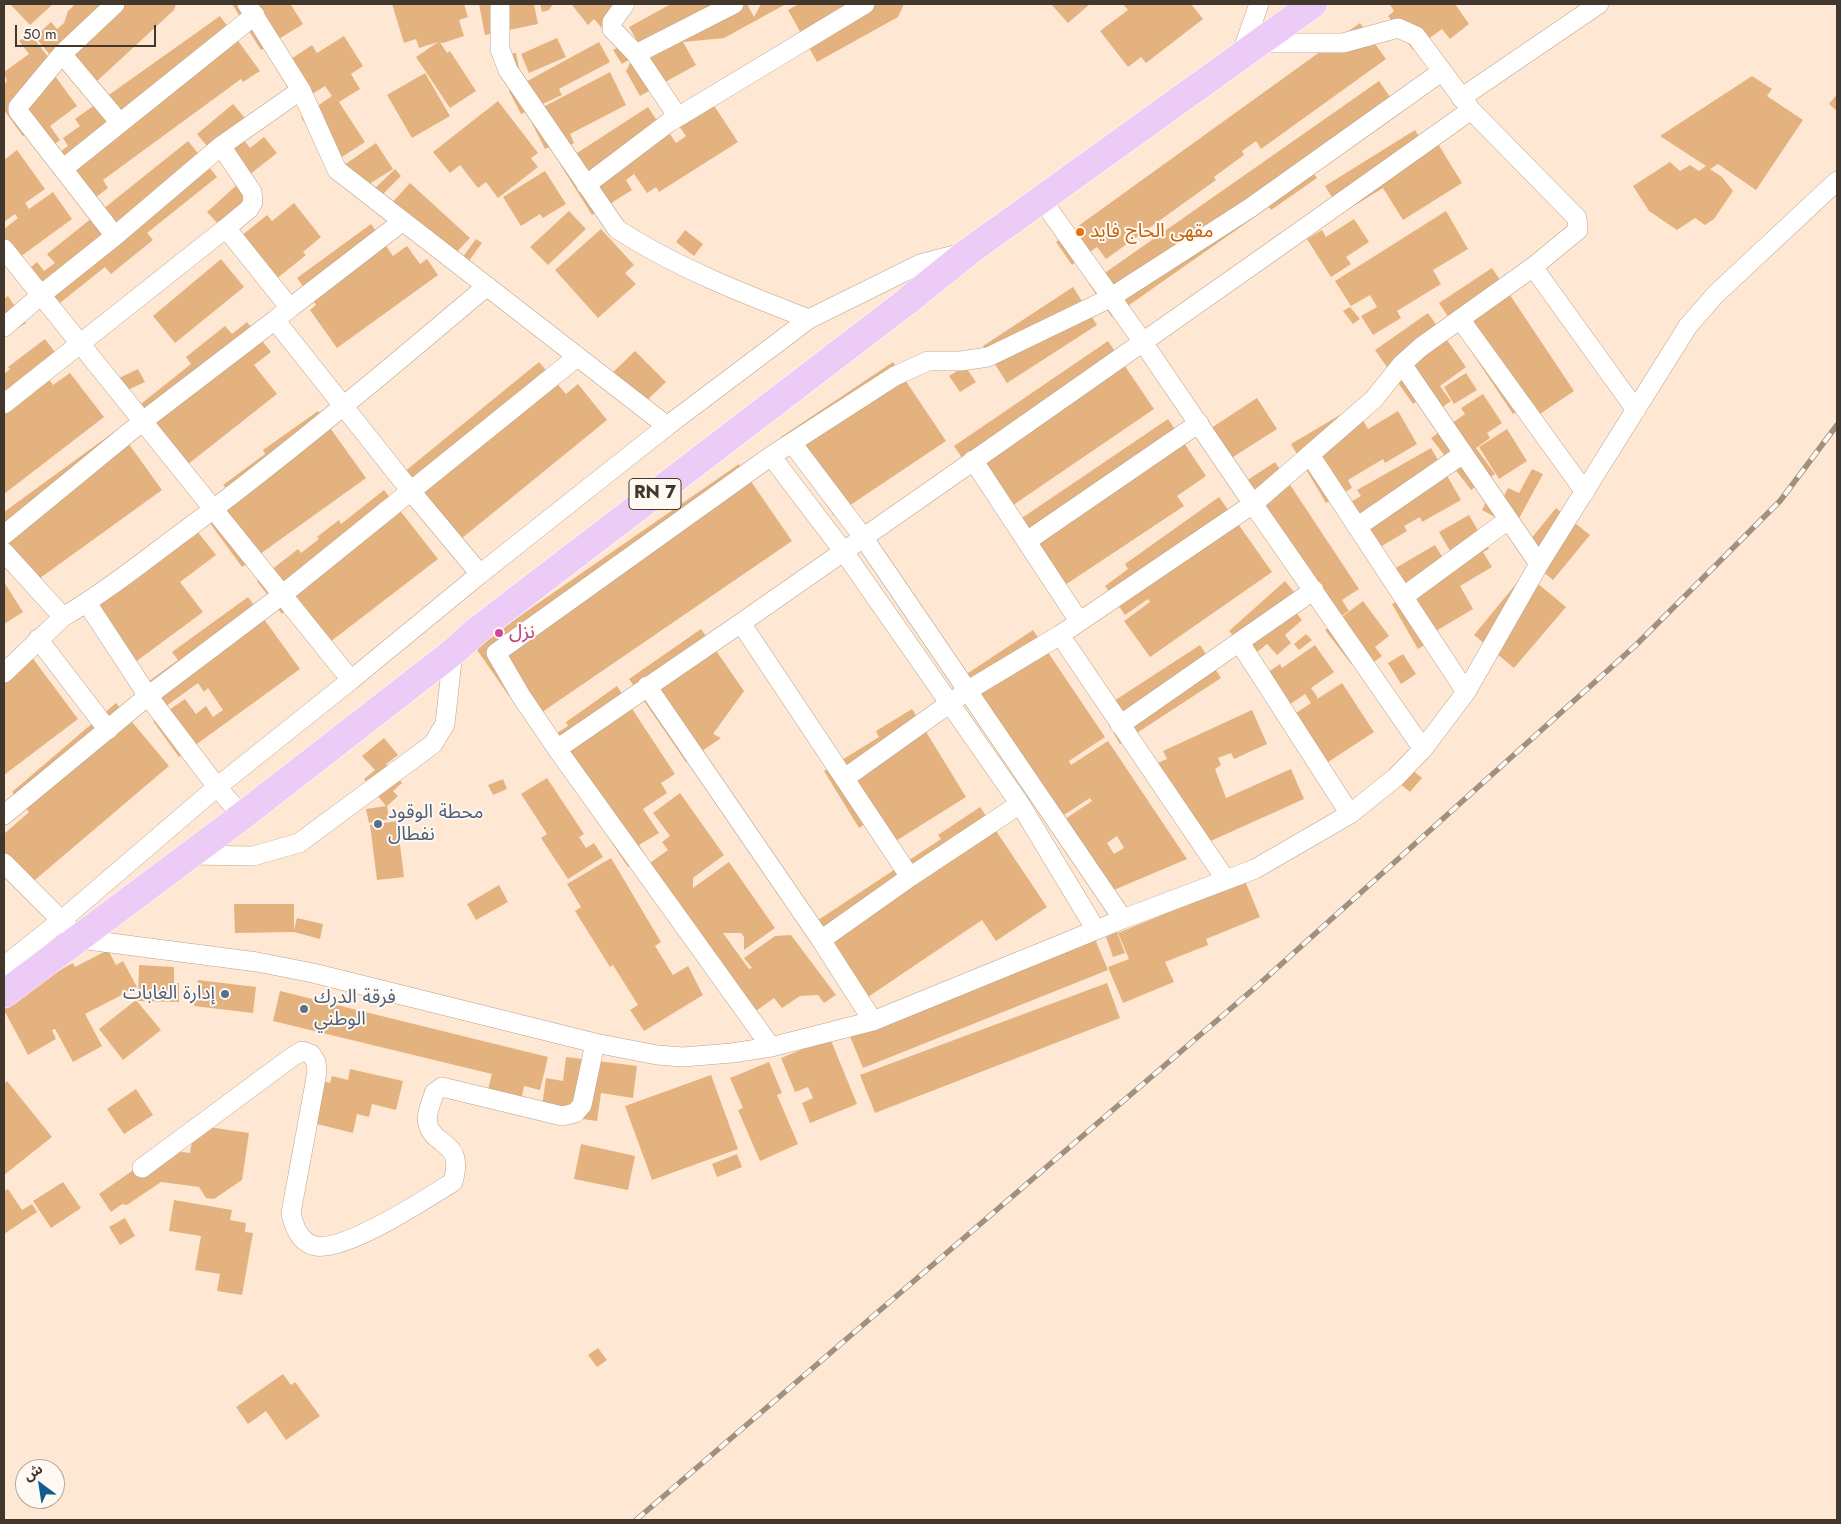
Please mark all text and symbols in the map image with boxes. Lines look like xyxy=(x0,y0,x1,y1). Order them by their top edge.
scale bar xyxy=(18,15,159,47)
text: 50 m xyxy=(23,23,57,45)
place label: مقهى الحاج فايد xyxy=(1090,221,1213,243)
marker: مقهى الحاج فايد xyxy=(1074,226,1086,238)
road number: RN 7 xyxy=(629,478,681,509)
place label: نزل xyxy=(509,622,535,644)
marker: نزل xyxy=(493,627,505,639)
place label: محطة الوقود نفطال xyxy=(388,802,483,846)
marker: محطة الوقود نفطال xyxy=(372,818,384,830)
place label: إدارة الغابات xyxy=(123,983,215,1005)
place label: فرقة الدرك الوطني xyxy=(314,987,396,1031)
marker: إدارة الغابات xyxy=(219,988,231,1000)
marker: فرقة الدرك الوطني xyxy=(298,1003,310,1015)
text: ش xyxy=(19,1458,46,1486)
north arrow xyxy=(15,1459,65,1509)

